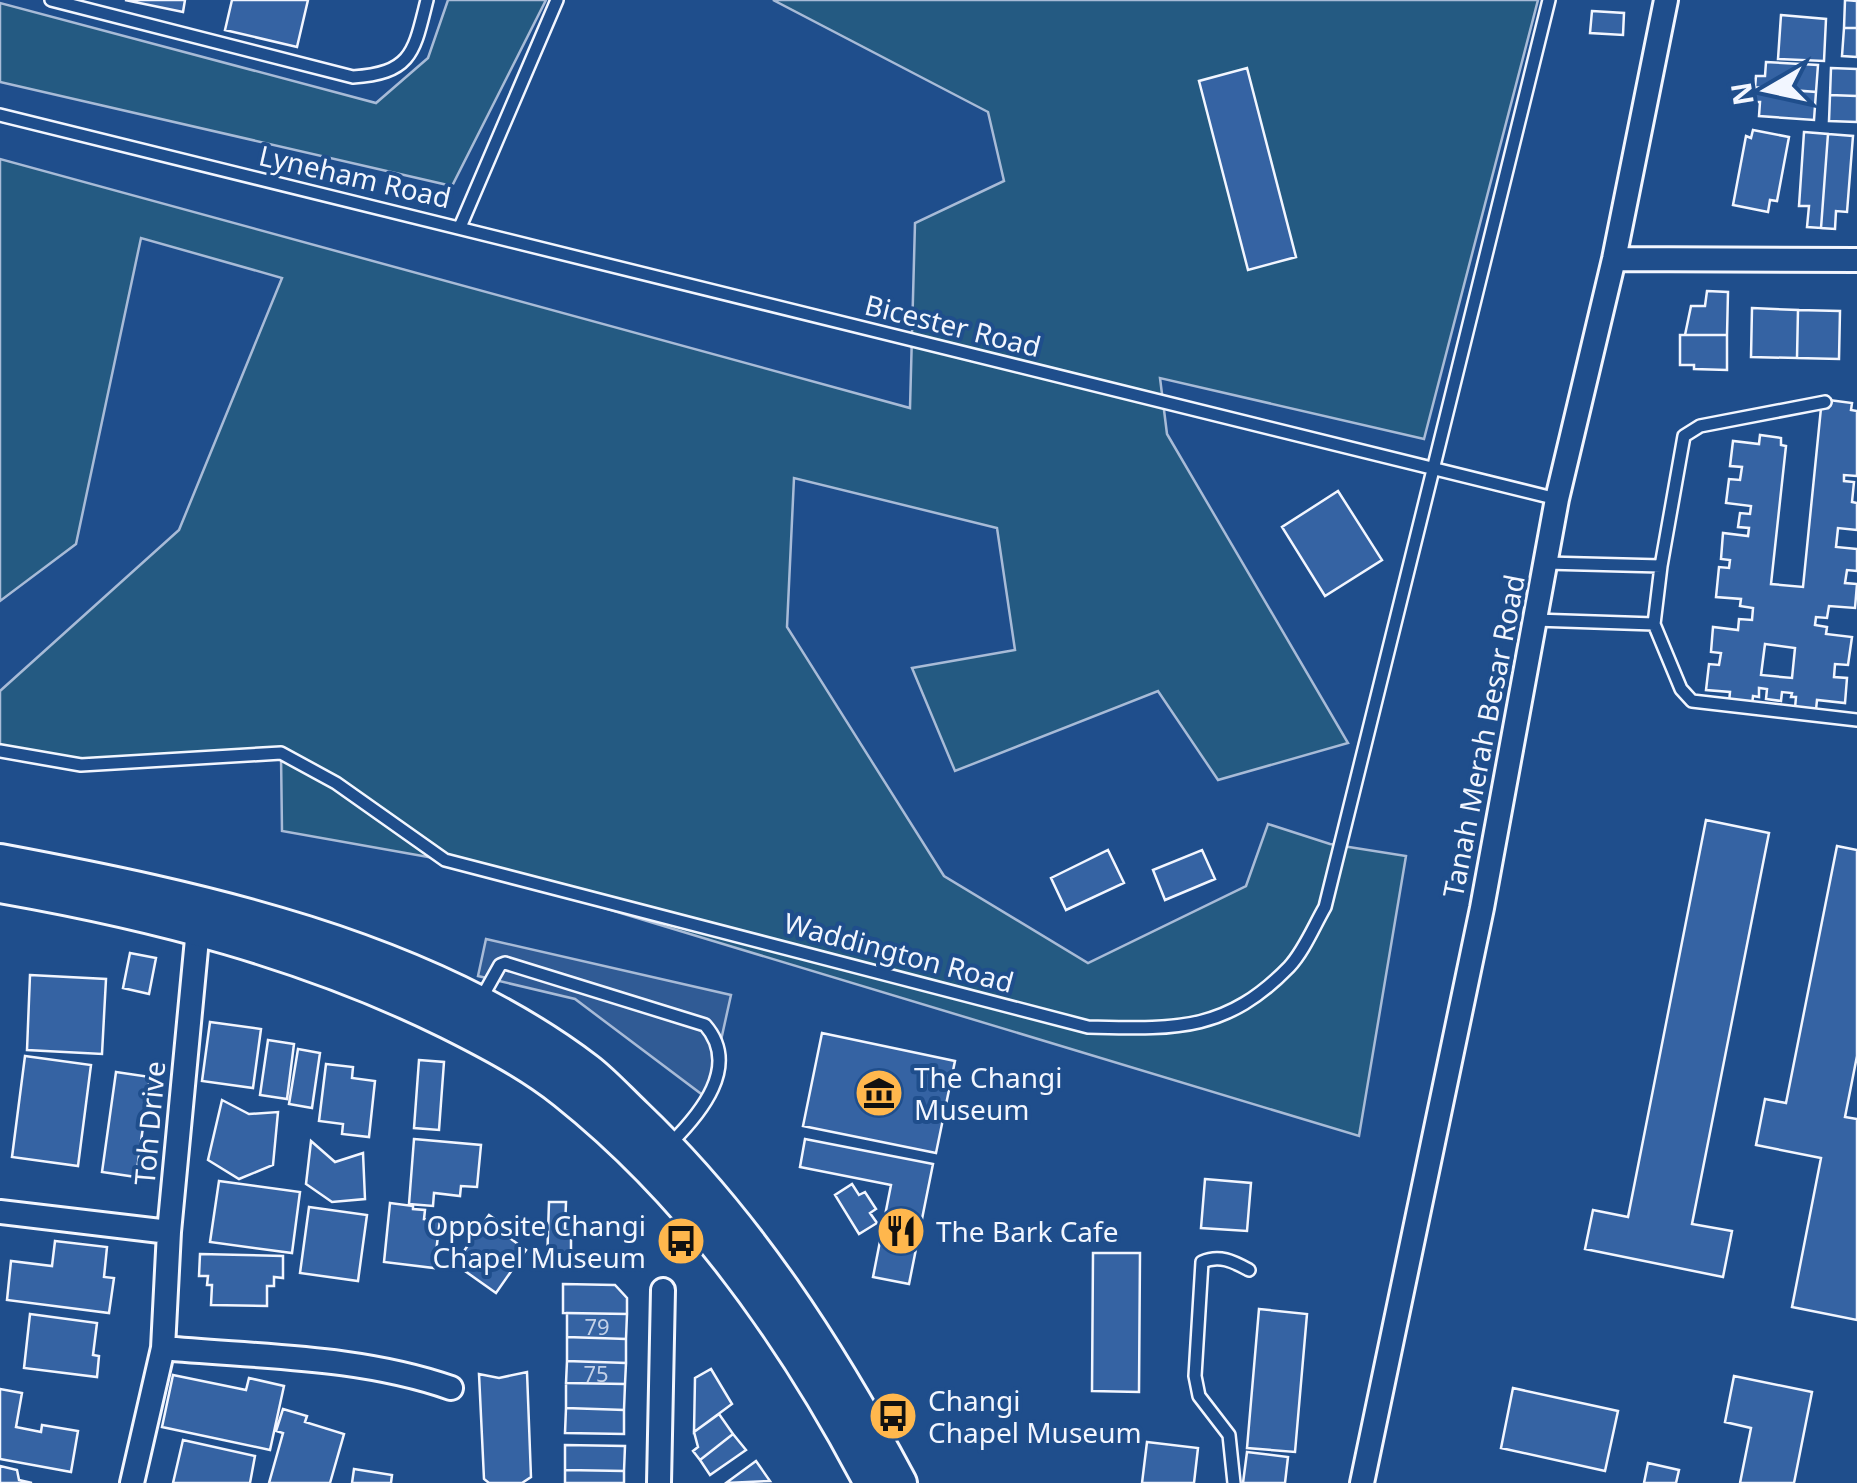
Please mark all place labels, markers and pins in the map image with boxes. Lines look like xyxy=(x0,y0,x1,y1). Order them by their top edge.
place label: The Changi Museum xyxy=(914,1058,1062,1128)
museum icon: The Changi Museum xyxy=(853,1067,905,1119)
restaurant icon: The Bark Cafe xyxy=(875,1205,927,1257)
place label: Opposite Changi Chapel Museum xyxy=(426,1206,646,1276)
place label: The Bark Cafe xyxy=(936,1212,1118,1250)
bus stop icon: Opposite Changi Chapel Museum xyxy=(655,1215,707,1267)
place label: Changi Chapel Museum xyxy=(928,1381,1142,1451)
bus stop icon: Changi Chapel Museum xyxy=(867,1390,919,1442)

